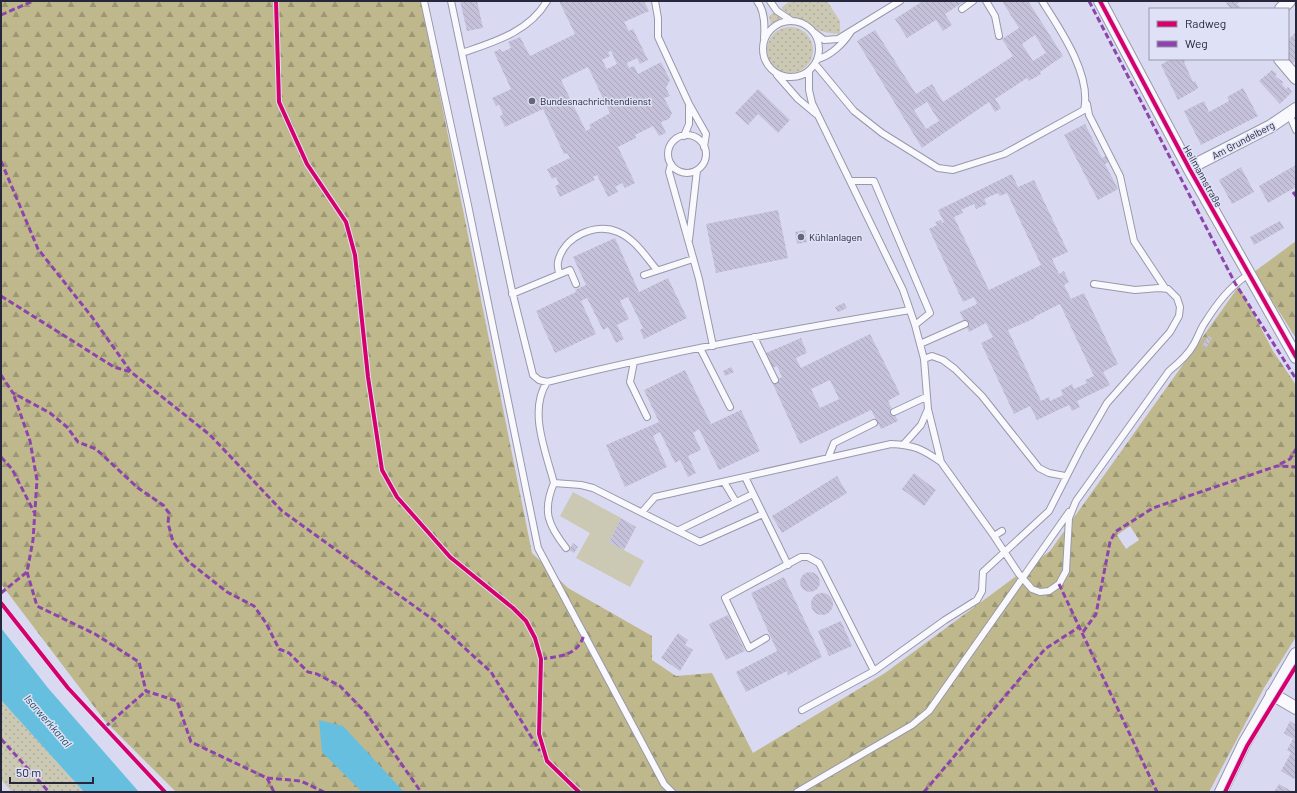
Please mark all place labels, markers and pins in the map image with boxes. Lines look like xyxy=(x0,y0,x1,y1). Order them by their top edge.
place label: Bundesnachrichtendienst xyxy=(540,95,652,107)
marker: Bundesnachrichtendienst xyxy=(527,96,537,106)
place label: Kühlanlagen xyxy=(809,231,862,243)
marker: Kühlanlagen xyxy=(796,232,806,242)

